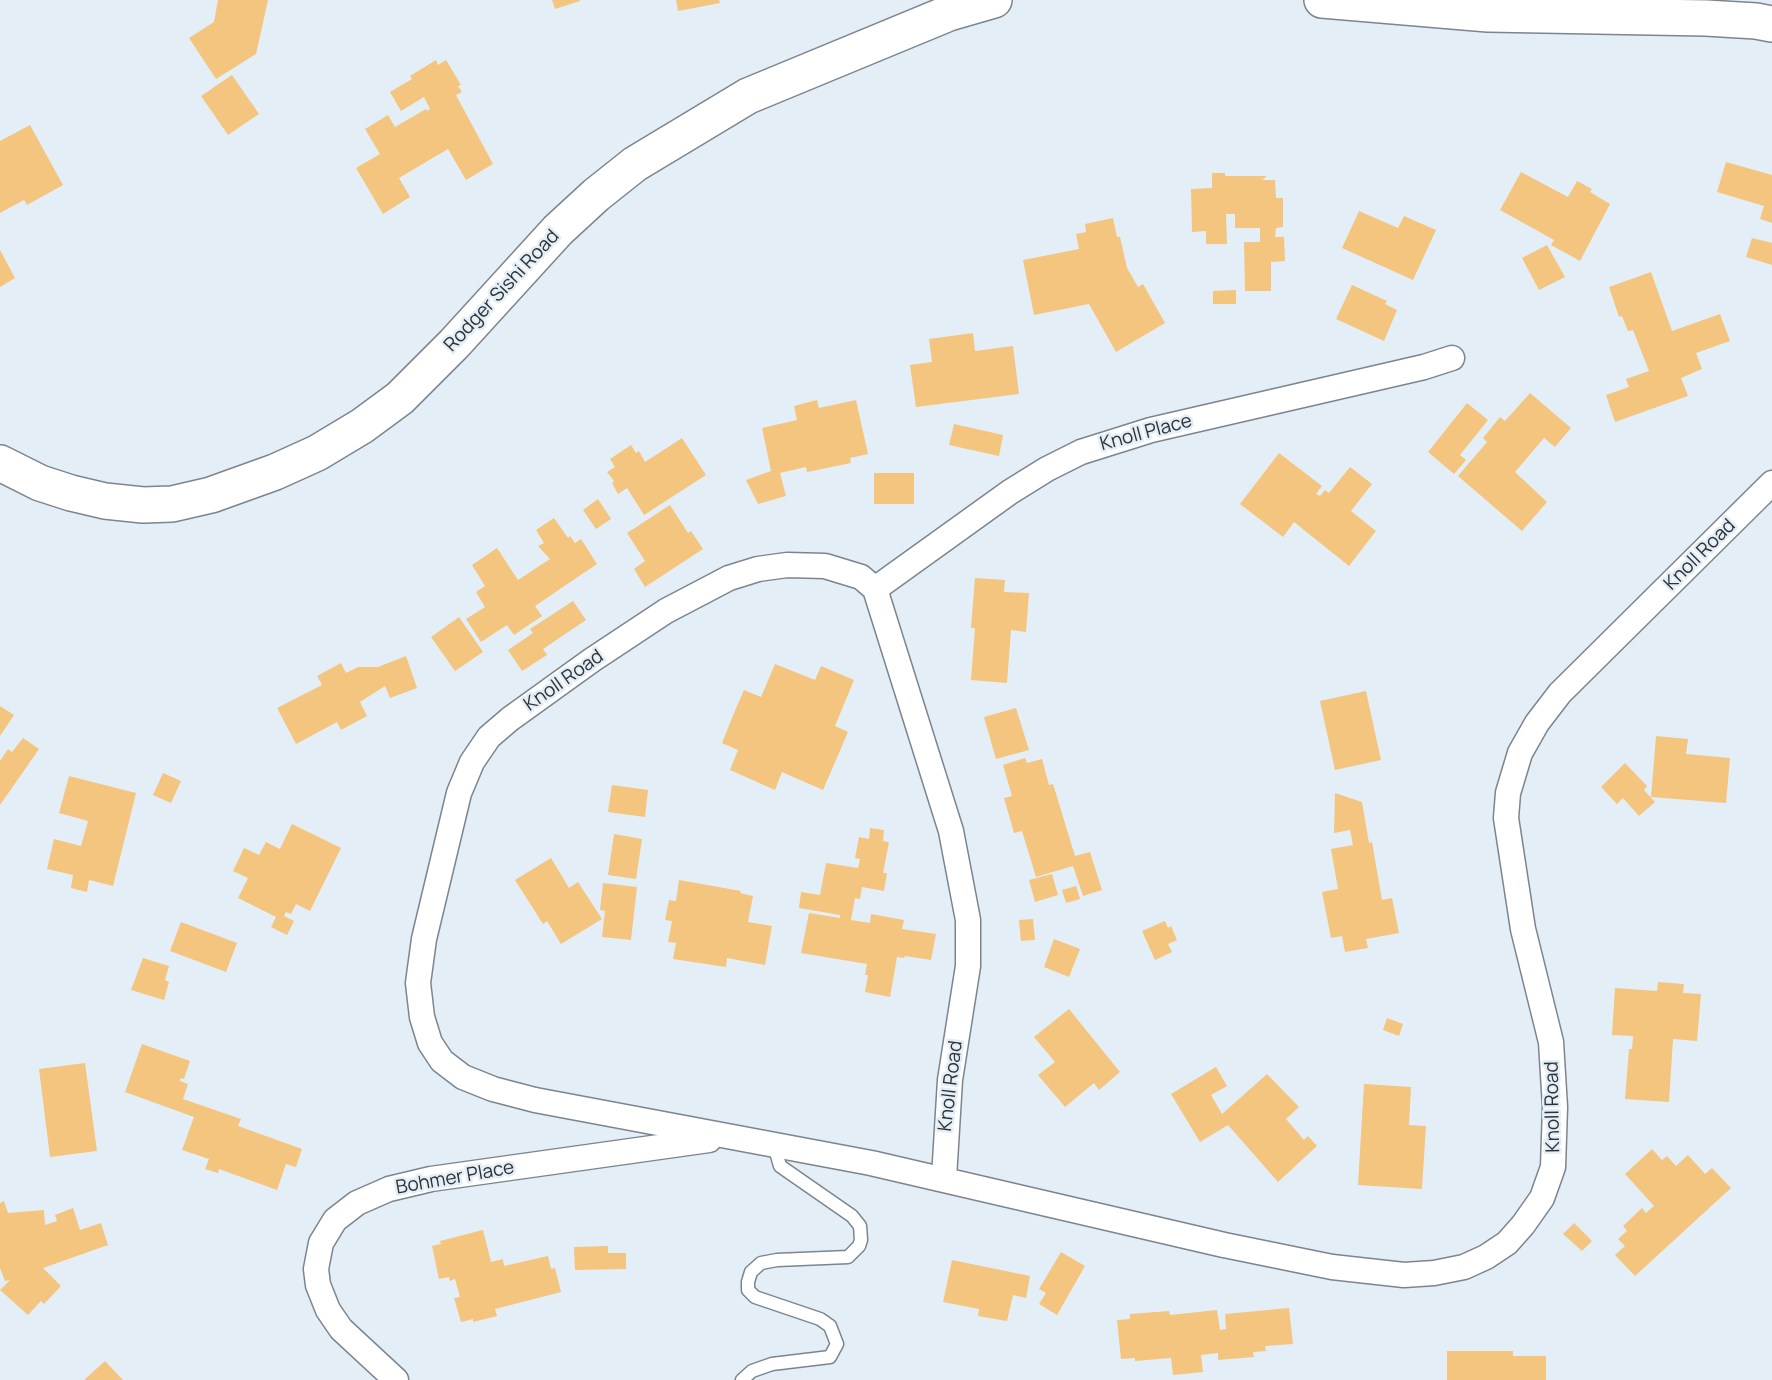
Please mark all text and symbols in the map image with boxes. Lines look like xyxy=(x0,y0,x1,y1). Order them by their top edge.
street label: Rodger Sishi Road xyxy=(440,225,564,357)
street label: Knoll Place xyxy=(1098,410,1194,456)
street label: Knoll Road xyxy=(1660,515,1740,595)
street label: Knoll Road xyxy=(520,645,608,717)
street label: Knoll Road xyxy=(934,1039,968,1133)
street label: Knoll Road xyxy=(1541,1061,1565,1153)
street label: Bohmer Place xyxy=(394,1156,516,1200)

